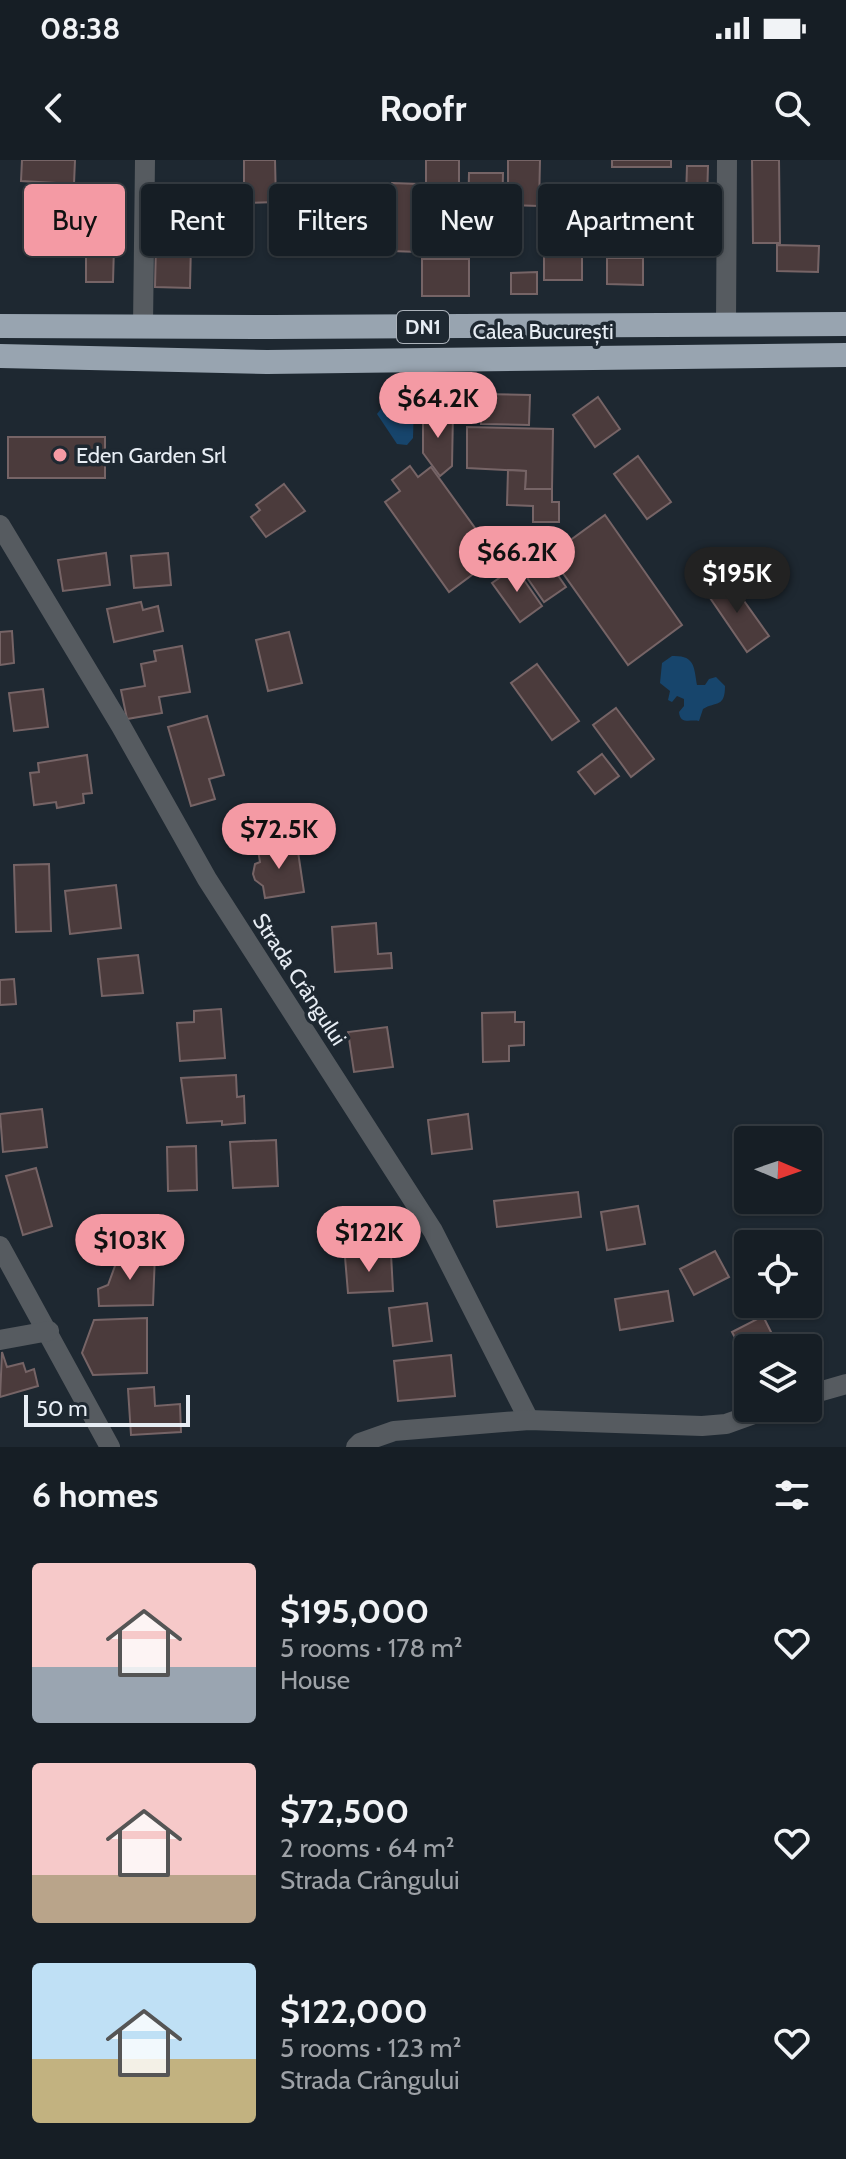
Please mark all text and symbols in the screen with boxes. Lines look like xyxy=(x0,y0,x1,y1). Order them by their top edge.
text: 08:38 xyxy=(40,10,120,47)
icon: back xyxy=(32,86,76,130)
text: Roofr xyxy=(380,86,466,130)
icon: search xyxy=(770,86,814,130)
chip: Buy xyxy=(24,184,125,256)
chip: Rent xyxy=(141,184,253,256)
chip: Filters xyxy=(269,184,396,256)
chip: New xyxy=(412,184,522,256)
chip: Apartment xyxy=(538,184,722,256)
road number: DN1 xyxy=(397,311,449,343)
street label: Calea București xyxy=(472,318,614,346)
pin: $64.2K xyxy=(373,372,503,440)
text: $64.2K xyxy=(397,382,479,414)
place label: Eden Garden Srl xyxy=(76,442,227,469)
marker: Eden Garden Srl xyxy=(51,446,69,464)
pin: $66.2K xyxy=(452,526,582,594)
text: $66.2K xyxy=(477,536,557,568)
pin: $195K xyxy=(681,547,793,615)
text: $195K xyxy=(702,557,772,589)
pin: $72.5K xyxy=(214,803,344,871)
text: $72.5K xyxy=(240,813,318,845)
street label: Strada Crângului xyxy=(247,908,352,1050)
north arrow xyxy=(734,1126,822,1214)
map controls xyxy=(734,1126,822,1422)
pin: $122K xyxy=(313,1206,425,1274)
pin: $103K xyxy=(74,1214,186,1282)
text: $122K xyxy=(335,1216,403,1248)
text: $103K xyxy=(93,1224,167,1256)
button: locate xyxy=(734,1230,822,1318)
button: layers xyxy=(734,1334,822,1422)
scale bar xyxy=(24,1391,190,1427)
text: 50 m xyxy=(36,1395,88,1422)
icon: filters xyxy=(770,1473,814,1517)
text: 6 homes xyxy=(32,1474,158,1516)
text: $195,000 xyxy=(280,1590,429,1632)
icon: home xyxy=(96,1595,192,1691)
icon: heart xyxy=(770,1621,814,1665)
text: 5 rooms · 178 m² xyxy=(280,1632,462,1664)
text: House xyxy=(280,1664,350,1696)
text: $72,500 xyxy=(280,1790,409,1832)
icon: home xyxy=(96,1795,192,1891)
icon: heart xyxy=(770,1821,814,1865)
text: 2 rooms · 64 m² xyxy=(280,1832,455,1864)
text: Strada Crângului xyxy=(280,1864,460,1896)
text: $122,000 xyxy=(280,1990,428,2032)
icon: home xyxy=(96,1995,192,2091)
icon: heart xyxy=(770,2021,814,2065)
text: 5 rooms · 123 m² xyxy=(280,2032,461,2064)
text: Strada Crângului xyxy=(280,2064,460,2096)

